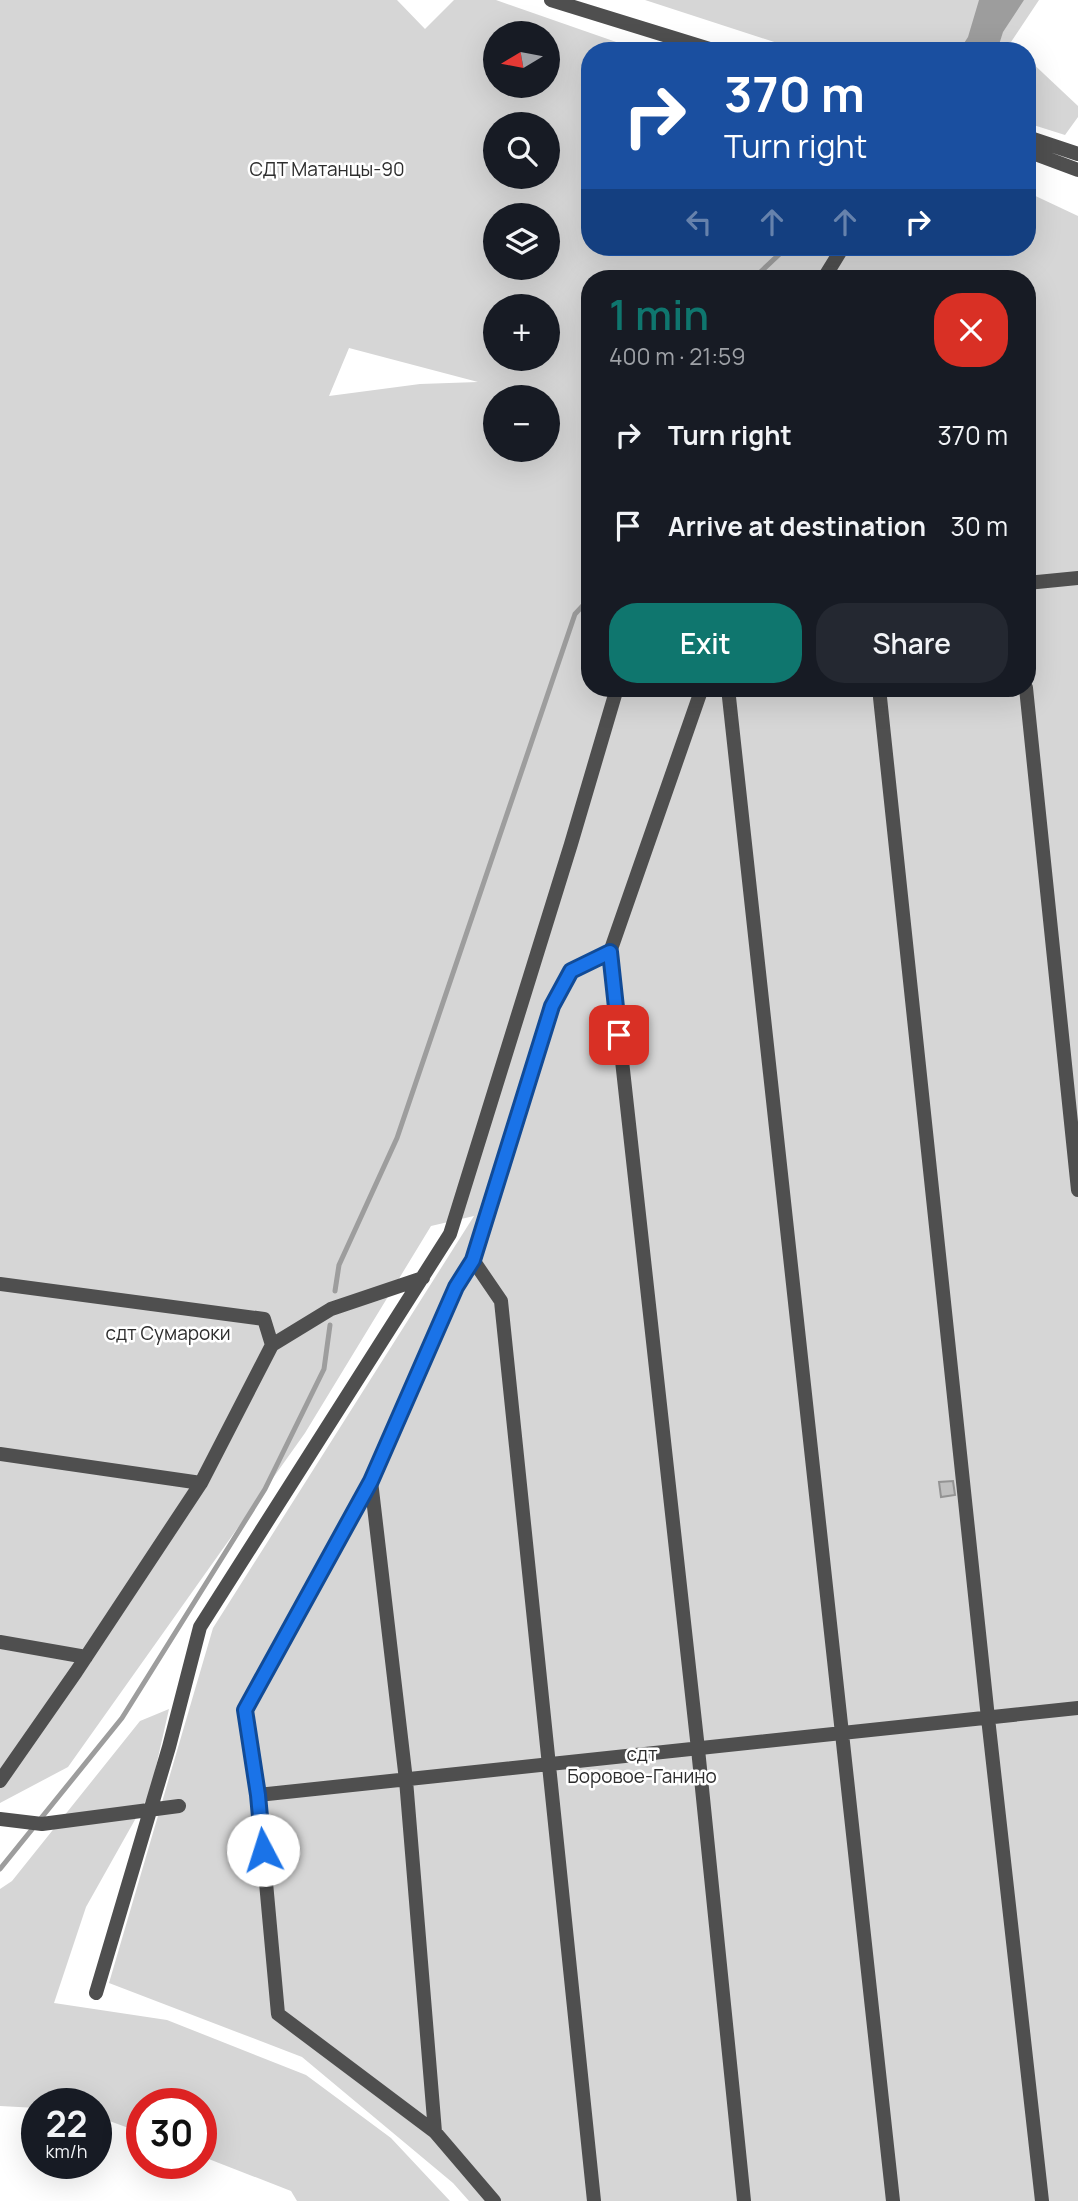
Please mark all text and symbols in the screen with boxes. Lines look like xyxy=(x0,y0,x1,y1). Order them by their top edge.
north arrow xyxy=(483,21,560,98)
map controls xyxy=(483,21,560,462)
text: 370 m xyxy=(724,60,865,127)
icon: right xyxy=(609,70,700,161)
button: search xyxy=(483,112,560,189)
text: Turn right xyxy=(724,124,867,168)
park label: СДТ Матанцы-90 xyxy=(249,156,405,182)
button: layers xyxy=(483,203,560,280)
icon: left xyxy=(680,203,718,241)
icon: ahead xyxy=(753,203,791,241)
icon: ahead xyxy=(826,203,864,241)
icon: right xyxy=(899,203,937,241)
text: 1 min xyxy=(609,285,709,343)
button: close xyxy=(934,293,1008,367)
button: + xyxy=(483,294,560,371)
text: 400 m · 21:59 xyxy=(609,340,746,372)
button: − xyxy=(483,385,560,462)
icon: right xyxy=(609,416,647,454)
text: Turn right xyxy=(668,417,792,453)
text: 370 m xyxy=(937,417,1008,453)
icon: arrive xyxy=(609,507,647,545)
text: Arrive at destination xyxy=(668,508,926,544)
text: 30 m xyxy=(951,508,1008,544)
button: Exit xyxy=(609,603,802,683)
button: Share xyxy=(816,603,1008,683)
pin xyxy=(589,1005,649,1065)
icon: arrive xyxy=(600,1016,638,1054)
park label: сдт Сумароки xyxy=(105,1320,231,1346)
park label: сдт Боровое-Ганино xyxy=(567,1741,717,1789)
position arrow xyxy=(226,1813,300,1887)
speed limit sign: 30 xyxy=(126,2088,217,2179)
text: 22 xyxy=(46,2100,87,2148)
text: km/h xyxy=(46,2139,87,2163)

